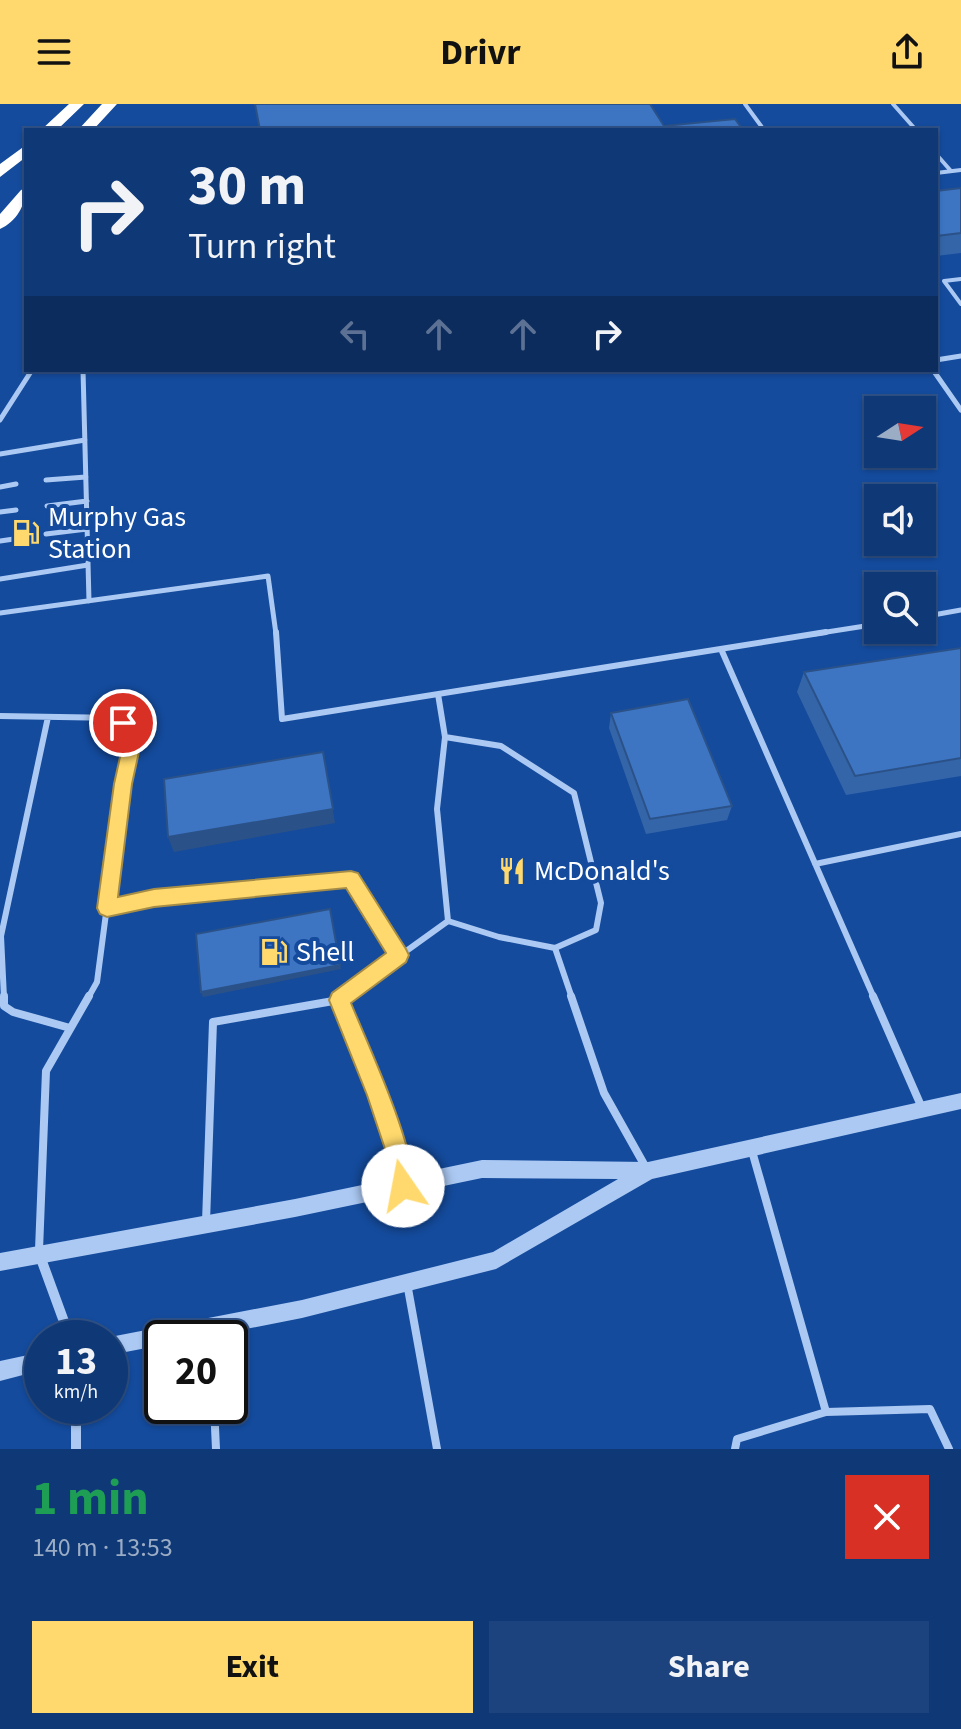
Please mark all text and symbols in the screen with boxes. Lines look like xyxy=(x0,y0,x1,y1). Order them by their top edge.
text: Drivr xyxy=(440,27,521,78)
icon: menu xyxy=(32,30,76,74)
icon: share xyxy=(885,30,929,74)
text: 30 m xyxy=(188,147,306,226)
icon: right xyxy=(56,160,160,264)
text: Turn right xyxy=(188,221,336,272)
icon: left xyxy=(333,312,377,356)
icon: ahead xyxy=(417,312,461,356)
icon: ahead xyxy=(501,312,545,356)
icon: right xyxy=(585,312,629,356)
north arrow xyxy=(864,396,936,468)
map controls xyxy=(864,396,936,644)
button: sound xyxy=(864,484,936,556)
place label: Murphy Gas Station xyxy=(48,497,186,569)
fuel station icon: Murphy Gas Station xyxy=(11,518,41,548)
button: search xyxy=(864,572,936,644)
pin xyxy=(89,689,157,757)
icon: arrive xyxy=(101,701,145,745)
place label: McDonald's xyxy=(534,851,670,891)
restaurant icon: McDonald's xyxy=(497,856,527,886)
place label: Shell xyxy=(296,932,354,972)
fuel station icon: Shell xyxy=(259,937,289,967)
position arrow xyxy=(361,1144,445,1228)
speed limit sign: 20 xyxy=(144,1320,248,1424)
text: 13 xyxy=(55,1333,97,1390)
text: km/h xyxy=(54,1378,98,1406)
text: 1 min xyxy=(32,1465,149,1533)
button: close xyxy=(845,1475,929,1559)
text: 140 m · 13:53 xyxy=(32,1529,173,1566)
button: Exit xyxy=(32,1621,473,1713)
button: Share xyxy=(489,1621,929,1713)

